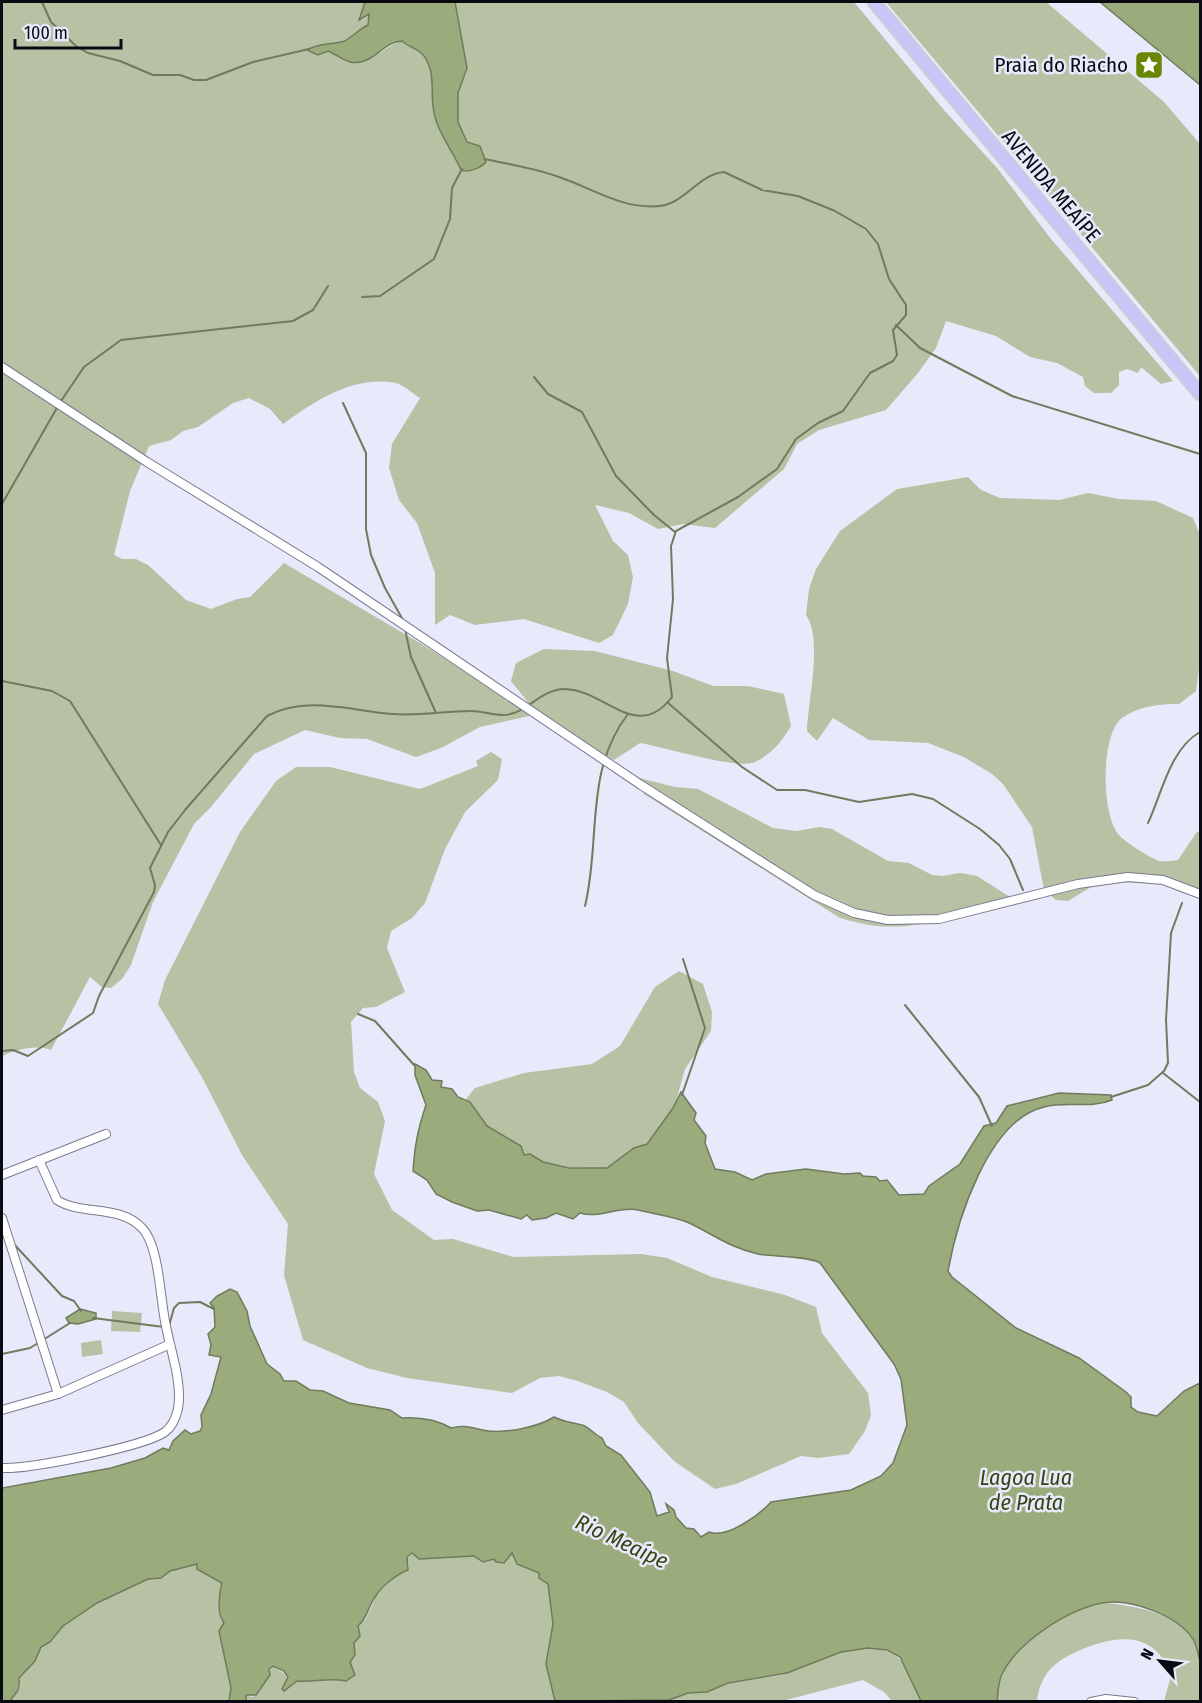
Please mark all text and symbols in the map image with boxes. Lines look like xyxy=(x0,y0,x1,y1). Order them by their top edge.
scale bar xyxy=(15,12,122,50)
text: 100 m xyxy=(24,22,68,44)
place icon: Praia do Riacho xyxy=(1133,49,1165,81)
place label: Praia do Riacho xyxy=(995,52,1128,78)
street label: AVENIDA MEAÍPE xyxy=(996,124,1106,248)
water label: Lagoa Lua de Prata xyxy=(980,1464,1072,1516)
water label: Rio Meaípe xyxy=(571,1508,672,1575)
north arrow xyxy=(1130,1631,1190,1691)
text: N xyxy=(1137,1645,1158,1663)

